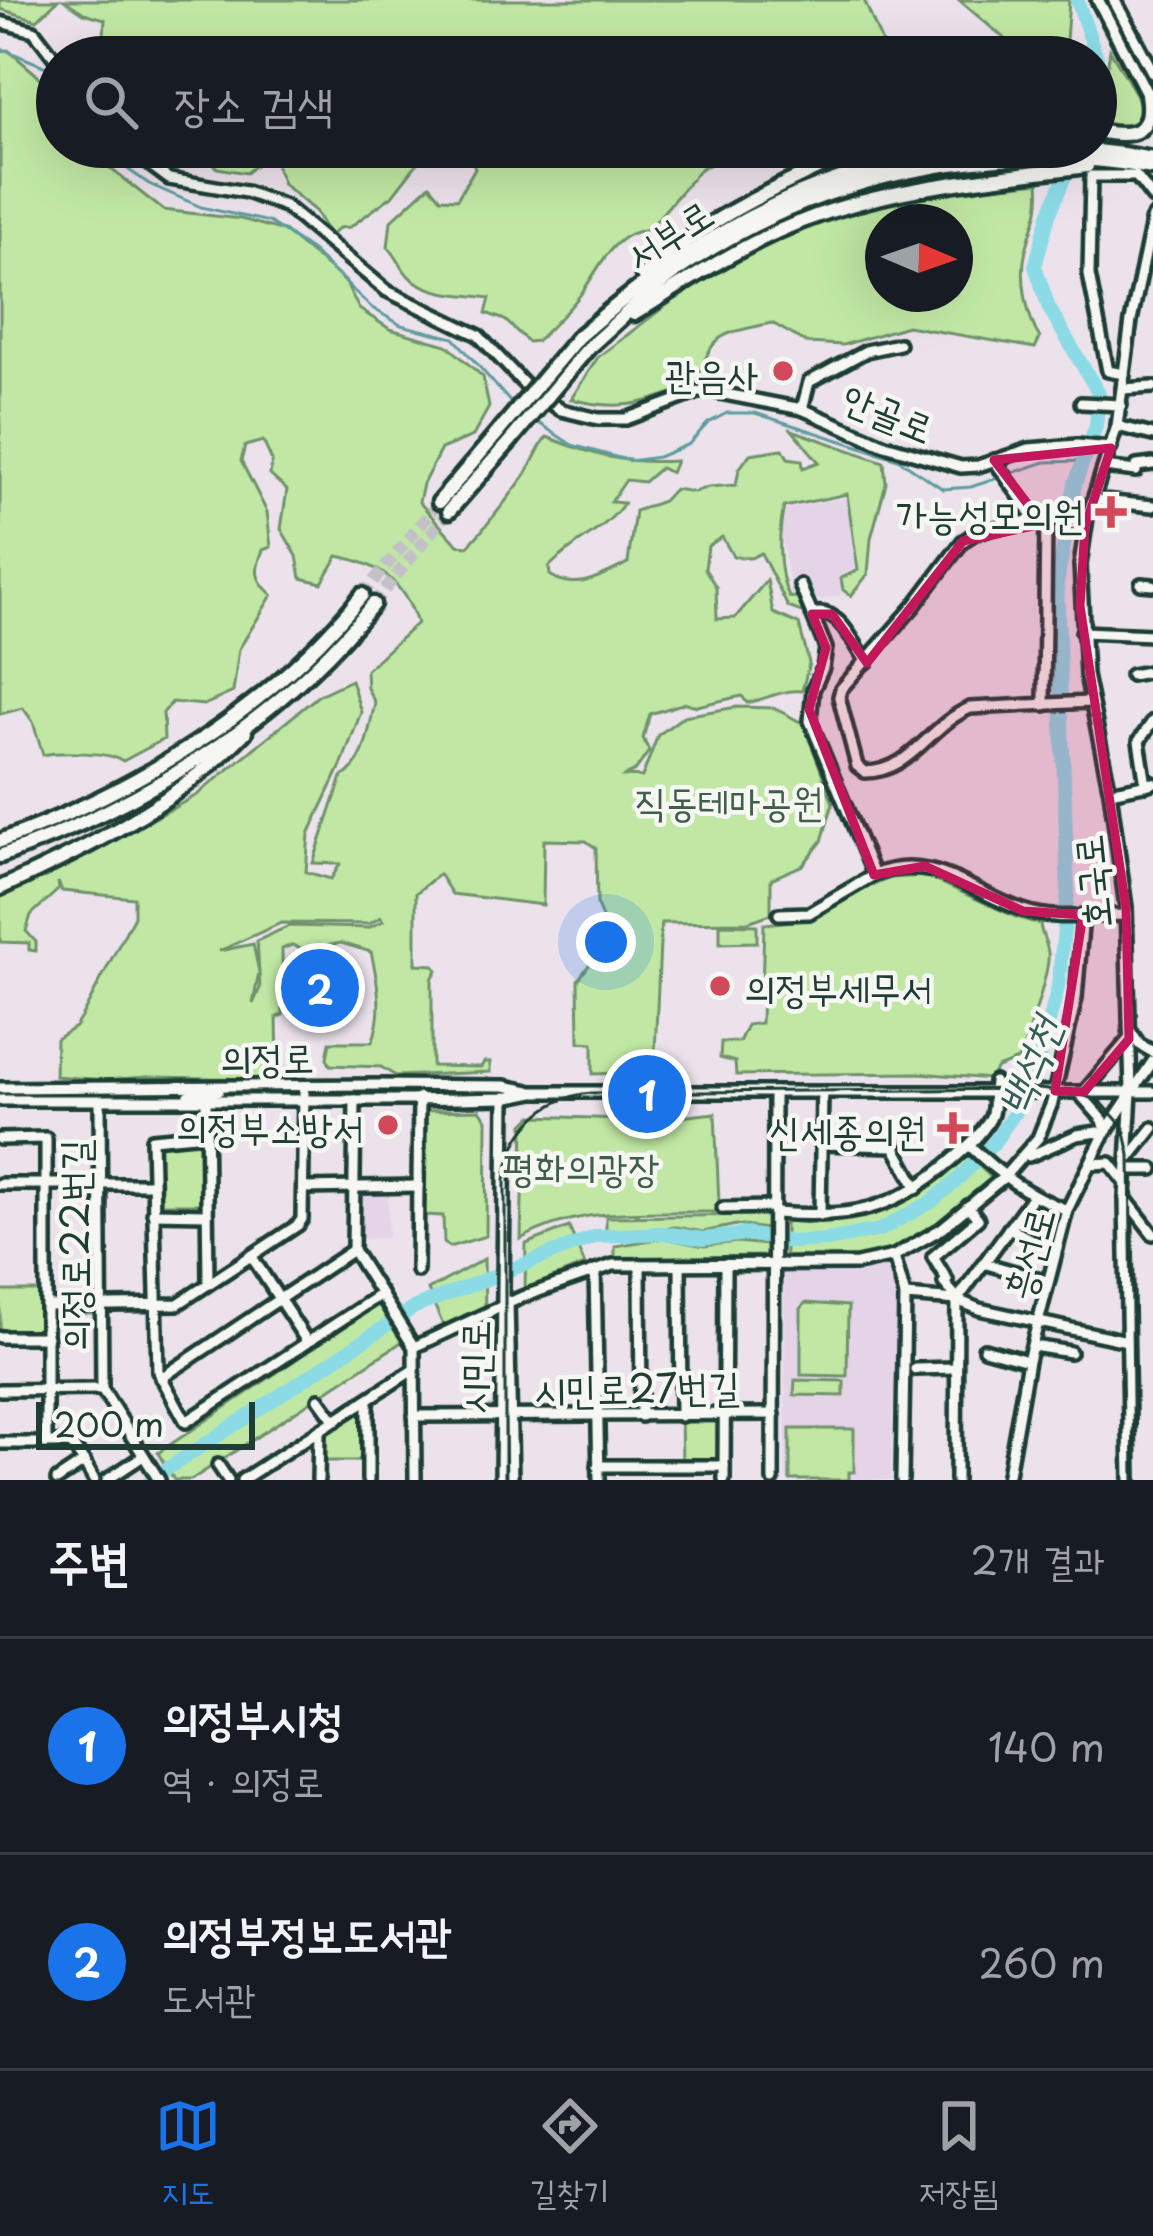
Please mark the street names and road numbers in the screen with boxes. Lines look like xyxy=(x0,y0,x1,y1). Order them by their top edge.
street label: 서부로 xyxy=(612,183,724,283)
street label: 안골로 xyxy=(834,366,944,456)
street label: 호국로 xyxy=(1056,832,1124,932)
street label: 의정로 xyxy=(219,1026,315,1086)
street label: 의정로22번길 xyxy=(43,1139,102,1351)
street label: 흥선로 xyxy=(986,1200,1068,1306)
street label: 시민로 xyxy=(442,1319,502,1415)
street label: 시민로27번길 xyxy=(534,1355,740,1417)

